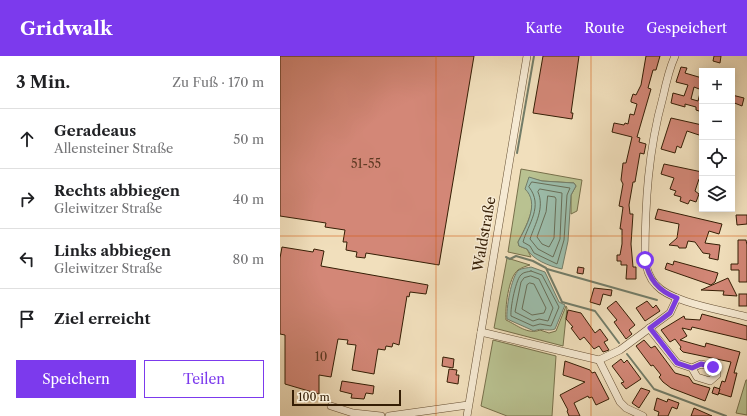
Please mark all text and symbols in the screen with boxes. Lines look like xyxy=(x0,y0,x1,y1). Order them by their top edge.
text: Gridwalk xyxy=(20,17,113,40)
text: Karte xyxy=(525,19,562,37)
text: Route xyxy=(584,19,624,37)
text: Gespeichert xyxy=(646,19,727,37)
map controls xyxy=(699,68,735,212)
button: + xyxy=(699,68,735,104)
text: 3 Min. xyxy=(16,72,70,92)
text: Zu Fuß · 170 m xyxy=(172,74,264,90)
button: − xyxy=(699,104,735,140)
text: Geradeaus xyxy=(54,121,136,140)
icon: ahead xyxy=(16,128,38,150)
text: 50 m xyxy=(233,131,264,147)
text: Allensteiner Straße xyxy=(54,140,173,156)
button: locate xyxy=(699,140,735,176)
house number: 51-55 xyxy=(351,156,381,171)
button: layers xyxy=(699,176,735,212)
text: Rechts abbiegen xyxy=(54,181,180,200)
icon: right xyxy=(16,188,38,210)
text: 40 m xyxy=(233,191,264,207)
street label: Waldstraße xyxy=(468,195,499,274)
text: Gleiwitzer Straße xyxy=(54,200,162,216)
text: Links abbiegen xyxy=(54,241,171,260)
icon: left xyxy=(16,248,38,270)
text: 80 m xyxy=(232,251,264,267)
route start xyxy=(636,251,654,269)
text: Gleiwitzer Straße xyxy=(54,260,162,276)
icon: arrive xyxy=(16,308,38,330)
text: Ziel erreicht xyxy=(54,309,150,328)
house number: 10 xyxy=(315,349,327,364)
route end xyxy=(704,358,722,376)
button: Speichern xyxy=(16,360,136,398)
button: Teilen xyxy=(144,360,264,398)
scale bar xyxy=(292,388,401,407)
text: 100 m xyxy=(298,390,330,404)

